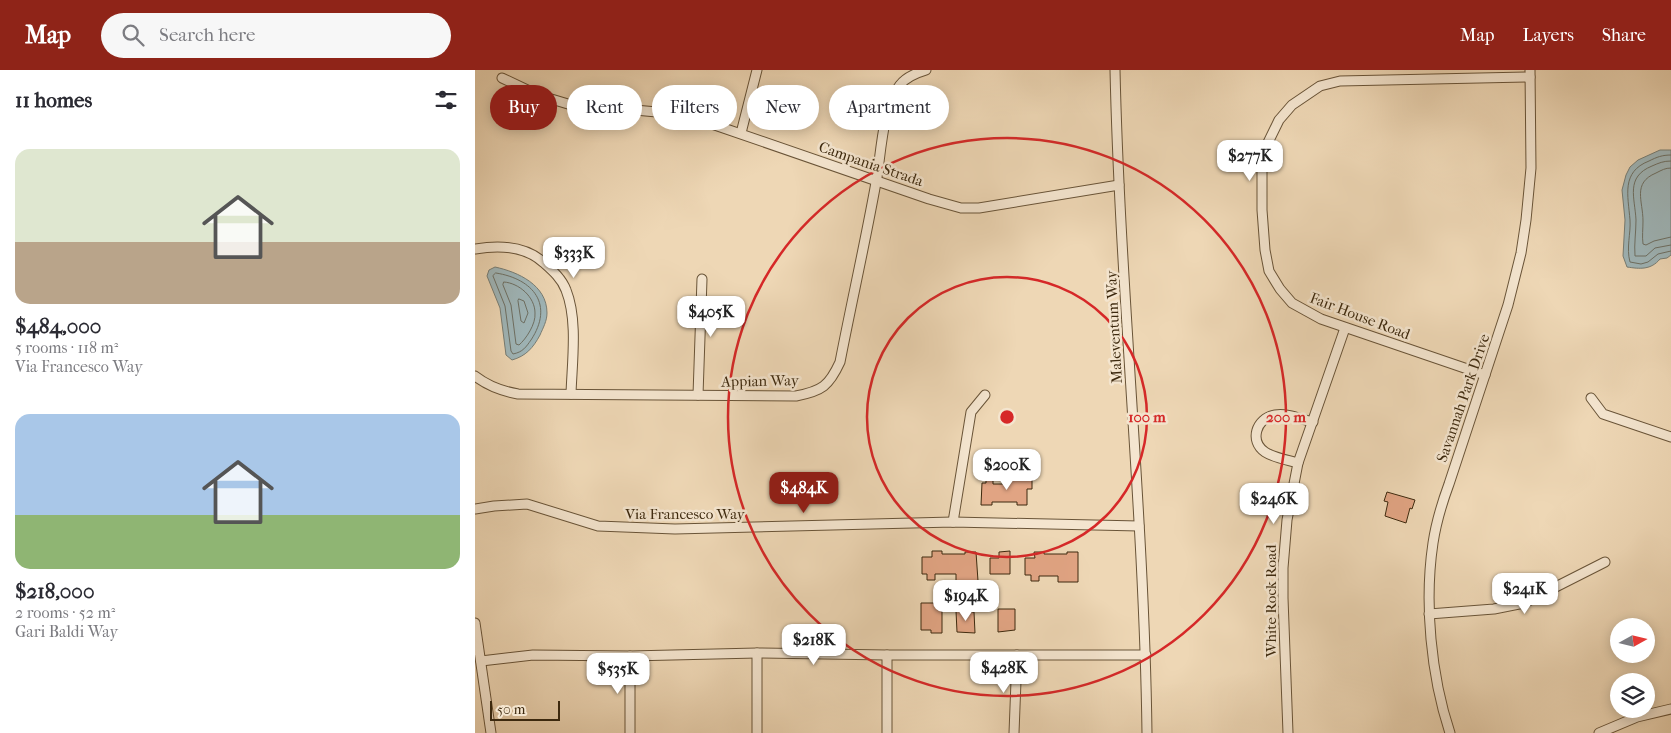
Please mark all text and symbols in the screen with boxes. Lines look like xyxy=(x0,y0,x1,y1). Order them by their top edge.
search box xyxy=(101,13,451,58)
text: Map xyxy=(25,21,71,49)
icon: search xyxy=(119,21,147,49)
text: Search here xyxy=(159,24,255,46)
text: Map xyxy=(1460,25,1494,46)
text: Layers xyxy=(1522,25,1574,46)
text: Share xyxy=(1602,25,1646,46)
chip: Buy xyxy=(490,85,557,130)
chip: Rent xyxy=(567,85,642,130)
chip: Filters xyxy=(652,85,737,130)
chip: New xyxy=(747,85,819,130)
chip: Apartment xyxy=(829,85,949,130)
icon: filters xyxy=(432,86,460,114)
text: 11 homes xyxy=(15,88,92,112)
street label: Campania Strada xyxy=(816,138,927,191)
pin: $277K xyxy=(1215,140,1285,182)
text: $277K xyxy=(1228,146,1272,165)
icon: home xyxy=(193,182,283,272)
pin: $333K xyxy=(539,236,609,279)
text: $333K xyxy=(554,243,594,262)
street label: Maleventum Way xyxy=(1102,269,1126,384)
street label: Fair House Road xyxy=(1307,289,1414,344)
pin: $405K xyxy=(676,296,746,338)
text: $405K xyxy=(688,302,734,321)
text: $484,000 xyxy=(15,314,101,338)
street label: Savannah Park Drive xyxy=(1433,331,1494,464)
text: 5 rooms · 118 m² xyxy=(15,338,118,357)
text: Via Francesco Way xyxy=(15,357,143,376)
street label: Appian Way xyxy=(720,371,800,391)
centre of rings xyxy=(998,408,1016,426)
text: 100 m xyxy=(1128,408,1166,426)
text: 200 m xyxy=(1266,408,1306,426)
icon: home xyxy=(193,447,283,537)
pin: $200K xyxy=(972,448,1042,491)
text: $200K xyxy=(984,455,1030,474)
pin: $484K xyxy=(769,472,839,514)
text: $484K xyxy=(780,478,828,497)
pin: $246K xyxy=(1239,482,1309,525)
text: $246K xyxy=(1251,489,1297,508)
street label: Via Francesco Way xyxy=(624,505,746,523)
street label: White Rock Road xyxy=(1262,544,1280,658)
pin: $241K xyxy=(1490,572,1560,615)
text: $218,000 xyxy=(15,579,95,603)
text: $241K xyxy=(1503,579,1547,598)
pin: $194K xyxy=(931,580,1001,622)
text: $194K xyxy=(944,586,988,605)
text: 2 rooms · 52 m² xyxy=(15,603,115,622)
north arrow xyxy=(1610,618,1655,662)
map controls xyxy=(1610,618,1655,718)
text: Gari Baldi Way xyxy=(15,622,118,641)
pin: $218K xyxy=(779,624,849,666)
text: $218K xyxy=(793,630,835,649)
pin: $535K xyxy=(583,652,653,695)
pin: $428K xyxy=(969,652,1039,694)
text: $428K xyxy=(981,658,1027,677)
text: $535K xyxy=(598,659,638,678)
button: layers xyxy=(1610,673,1655,718)
scale bar xyxy=(490,698,560,721)
text: 50 m xyxy=(497,701,525,718)

